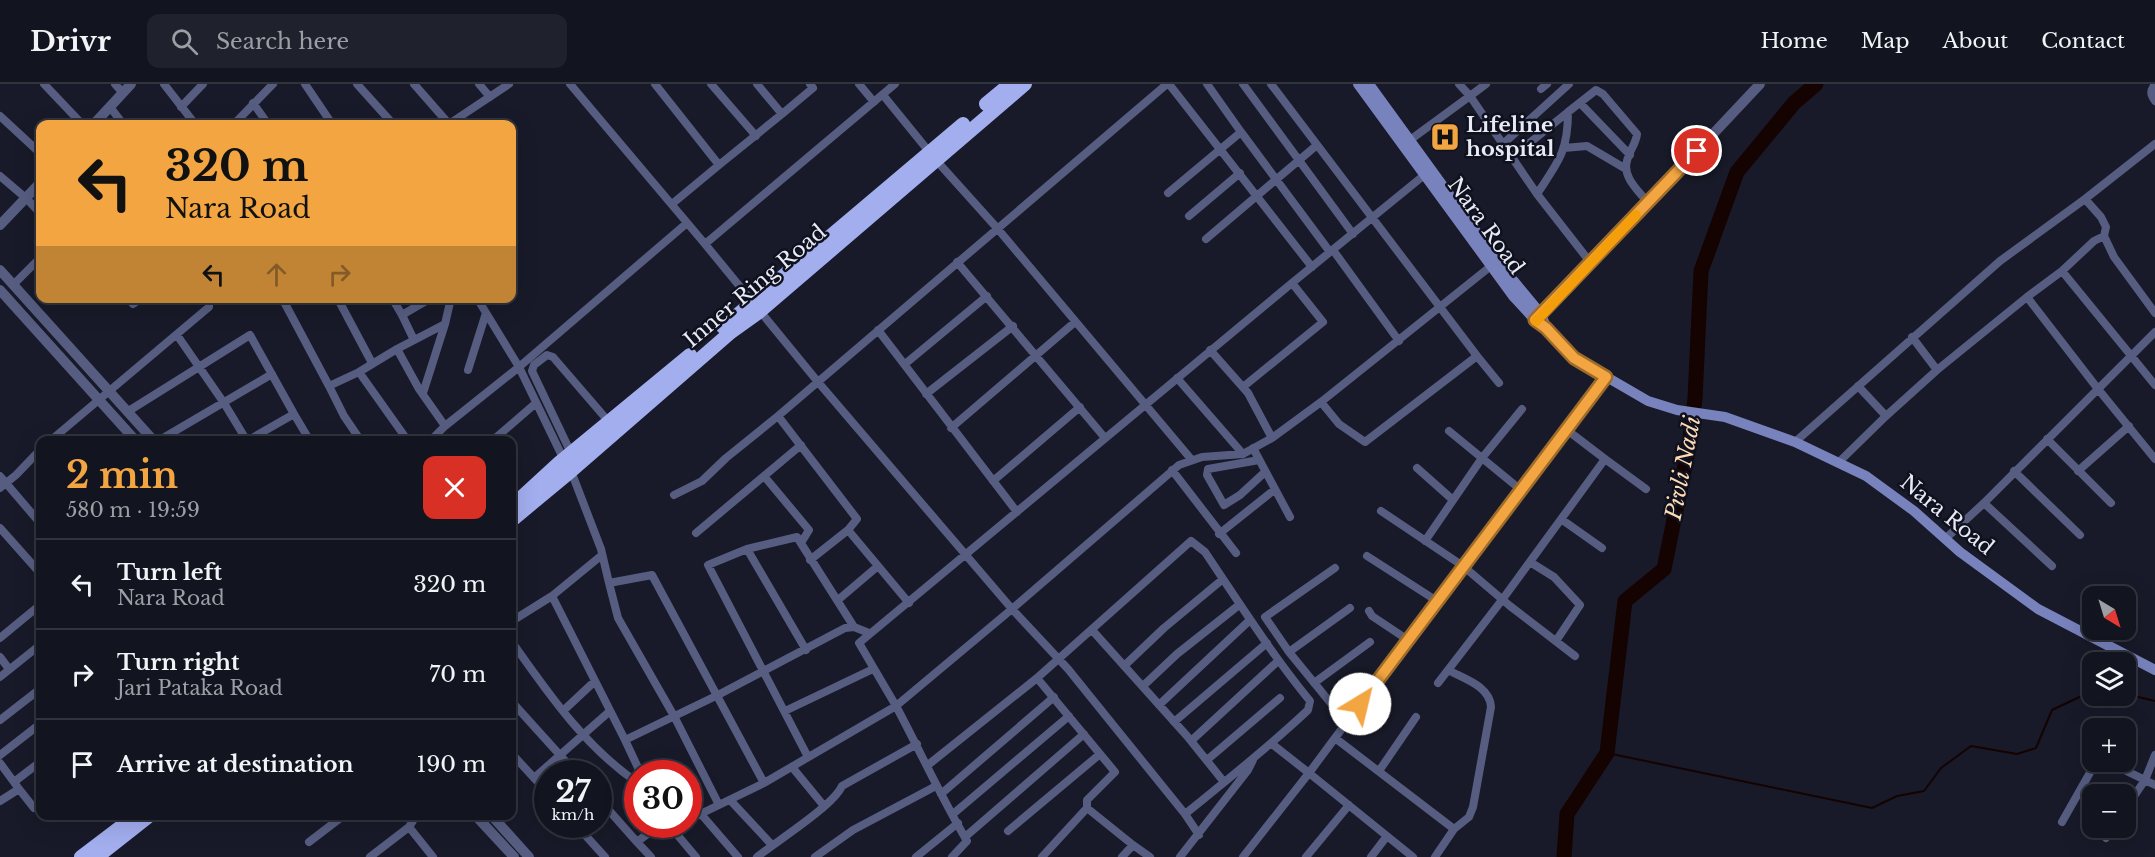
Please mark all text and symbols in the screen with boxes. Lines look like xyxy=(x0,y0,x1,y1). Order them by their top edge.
search box xyxy=(147,14,567,68)
text: Drivr xyxy=(30,24,111,59)
icon: search xyxy=(168,25,201,58)
text: Search here xyxy=(216,28,349,55)
text: Home xyxy=(1761,28,1828,54)
text: Map xyxy=(1861,28,1909,54)
text: About xyxy=(1942,28,2008,54)
text: Contact xyxy=(2041,28,2125,54)
place label: Lifeline hospital xyxy=(1466,112,1555,162)
hospital icon: Lifeline hospital xyxy=(1429,121,1461,153)
pin xyxy=(1671,125,1722,176)
icon: arrive xyxy=(1680,134,1713,167)
text: 320 m xyxy=(165,140,308,192)
icon: left xyxy=(66,144,144,222)
street label: Nara Road xyxy=(1442,173,1530,279)
text: Nara Road xyxy=(165,192,310,225)
street label: Inner Ring Road xyxy=(679,219,831,353)
icon: left xyxy=(197,258,230,291)
icon: ahead xyxy=(260,258,293,291)
icon: right xyxy=(323,258,356,291)
water label: Pivli Nadi xyxy=(1660,413,1706,523)
text: 2 min xyxy=(66,453,178,498)
button: close xyxy=(423,456,486,519)
street label: Nara Road xyxy=(1895,469,1999,561)
text: 580 m · 19:59 xyxy=(66,498,200,522)
text: Turn left xyxy=(117,559,222,586)
icon: left xyxy=(66,568,99,601)
text: 320 m xyxy=(413,571,486,598)
text: Nara Road xyxy=(117,586,225,610)
north arrow xyxy=(2082,586,2136,640)
map controls xyxy=(2082,586,2136,838)
text: Turn right xyxy=(117,649,239,676)
button: layers xyxy=(2082,652,2136,706)
icon: right xyxy=(66,658,99,691)
text: 70 m xyxy=(429,661,486,688)
position arrow xyxy=(1328,672,1392,736)
text: Jari Pataka Road xyxy=(117,676,283,700)
button: + xyxy=(2082,718,2136,772)
icon: arrive xyxy=(66,748,99,781)
text: Arrive at destination xyxy=(117,751,354,778)
text: 190 m xyxy=(416,751,486,778)
speed limit sign: 30 xyxy=(624,760,702,838)
text: 27 xyxy=(555,773,591,810)
button: − xyxy=(2082,784,2136,838)
text: km/h xyxy=(552,805,594,824)

